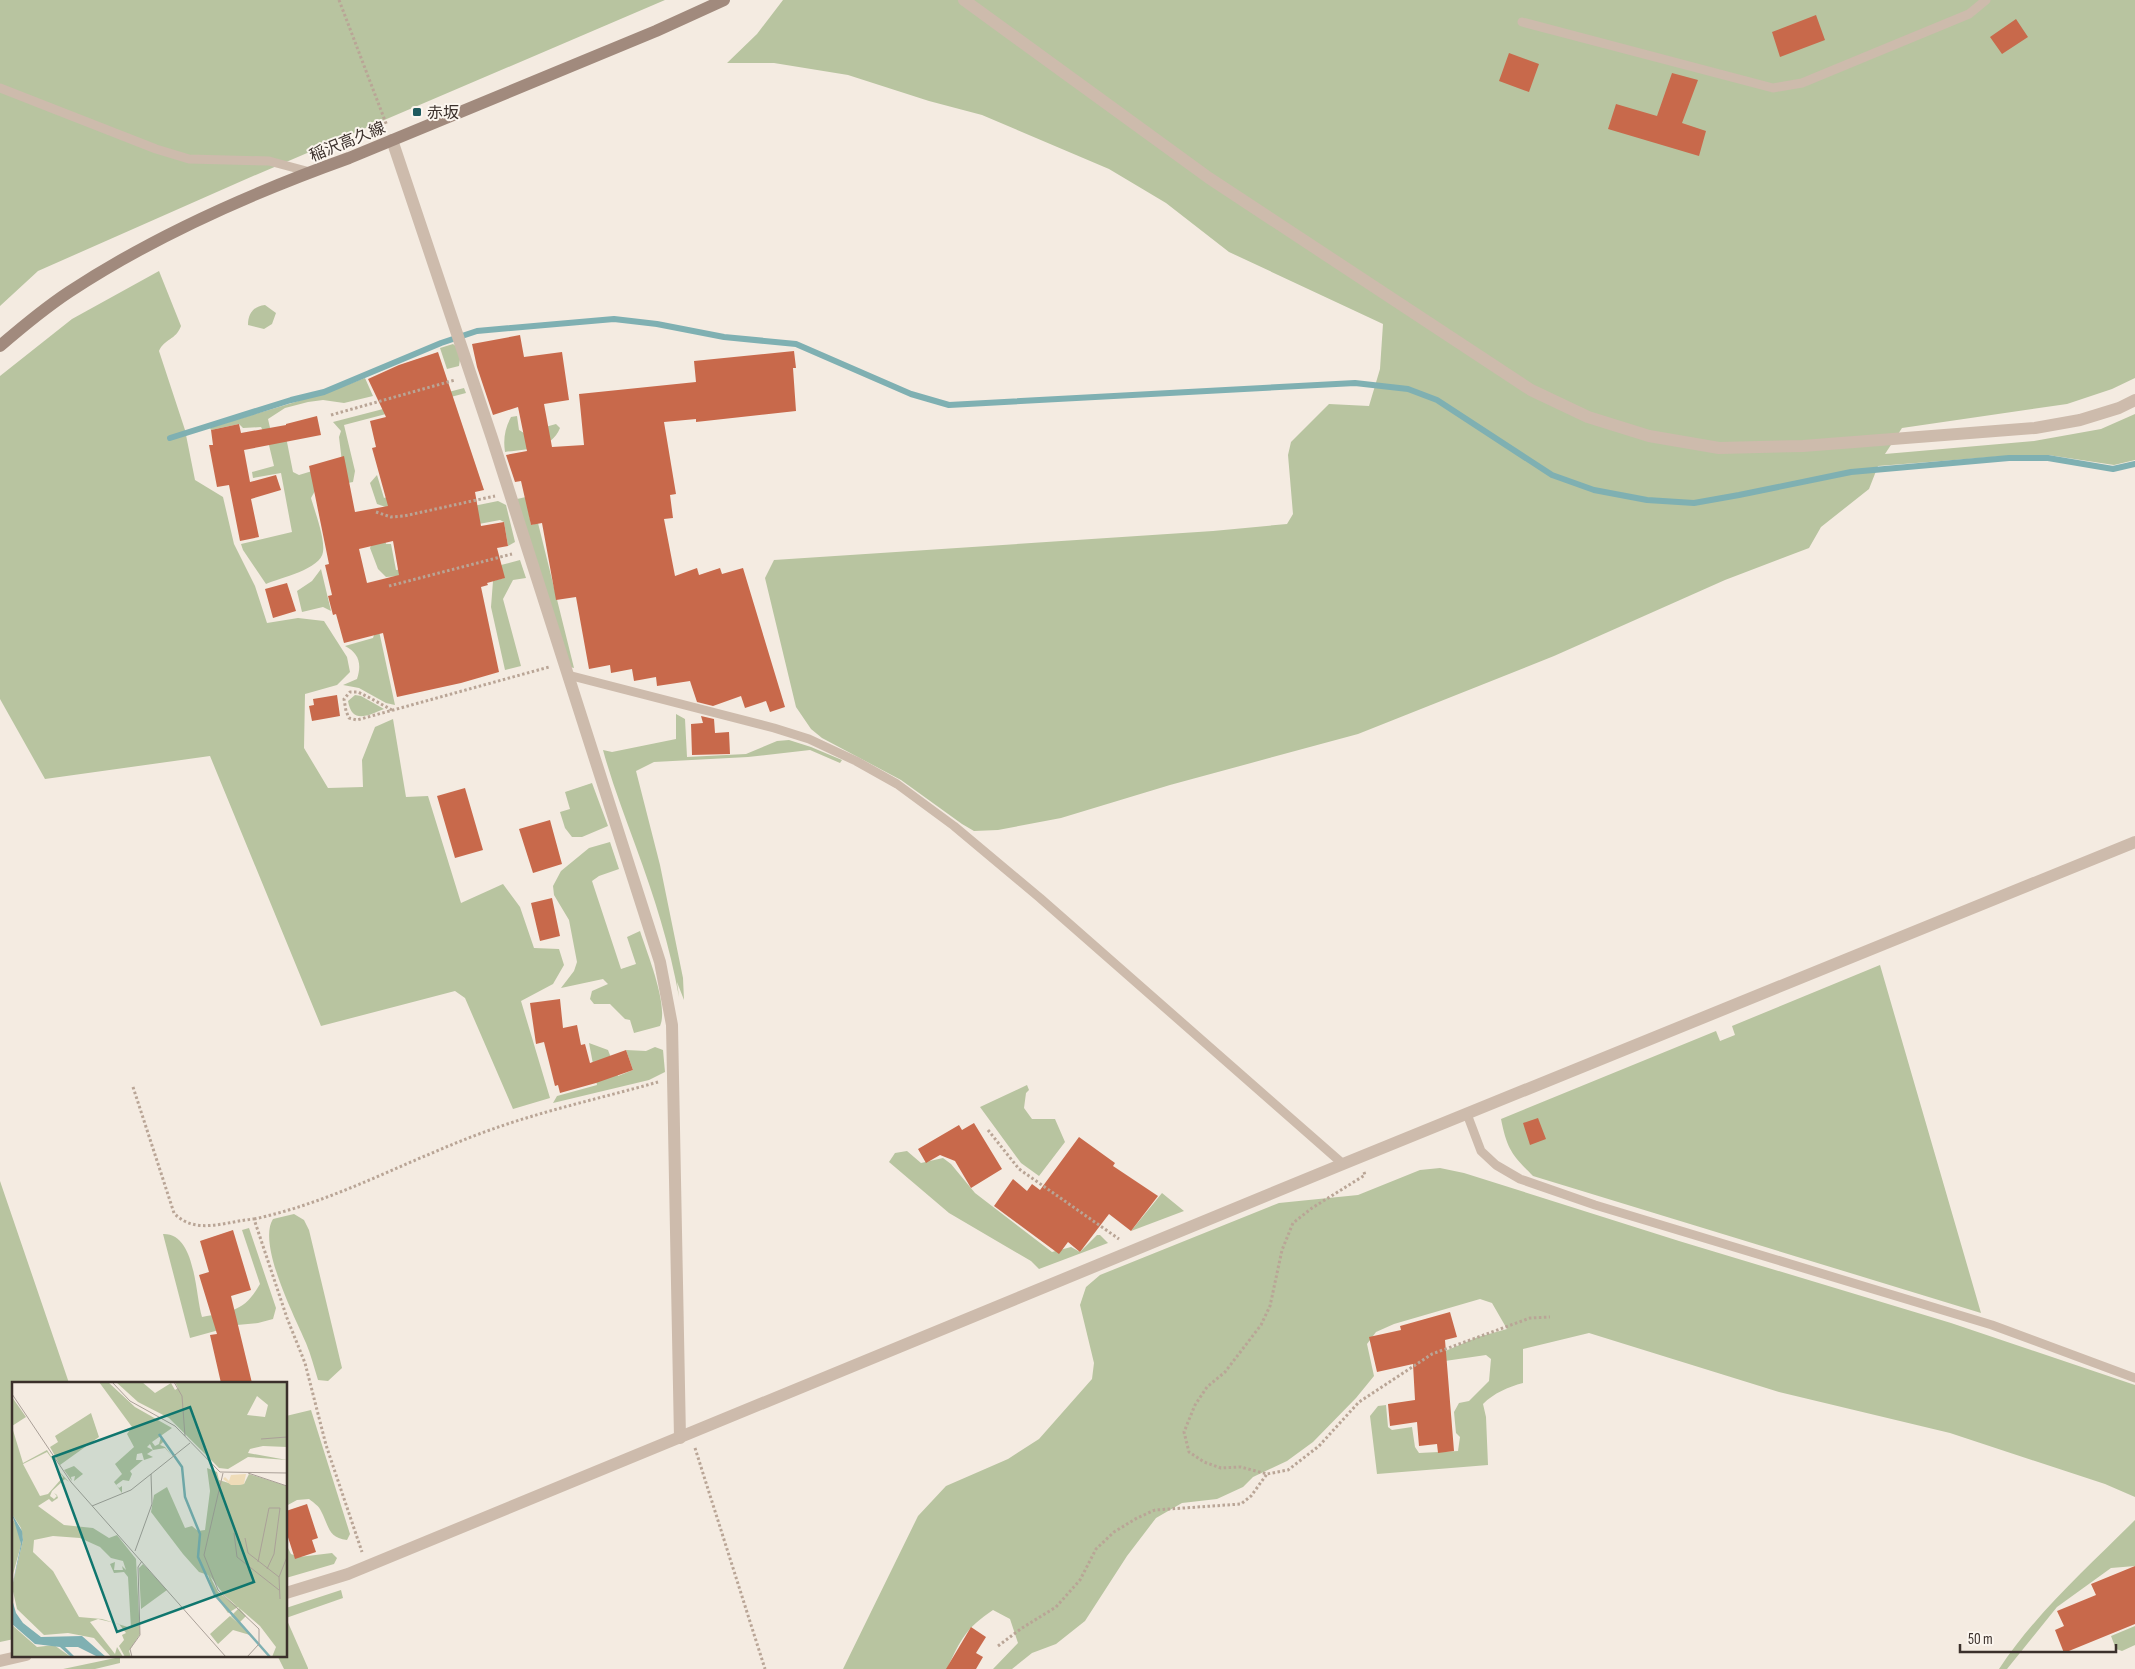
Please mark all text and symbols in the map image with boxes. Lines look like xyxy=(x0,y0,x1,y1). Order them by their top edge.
place label: 赤坂 xyxy=(427,104,459,123)
marker: 赤坂 xyxy=(411,106,423,118)
street label: 稲沢高久線 xyxy=(307,119,388,166)
inset map xyxy=(12,1382,288,1656)
scale bar xyxy=(1960,1622,2116,1654)
text: 50 m xyxy=(1968,1630,1993,1649)

